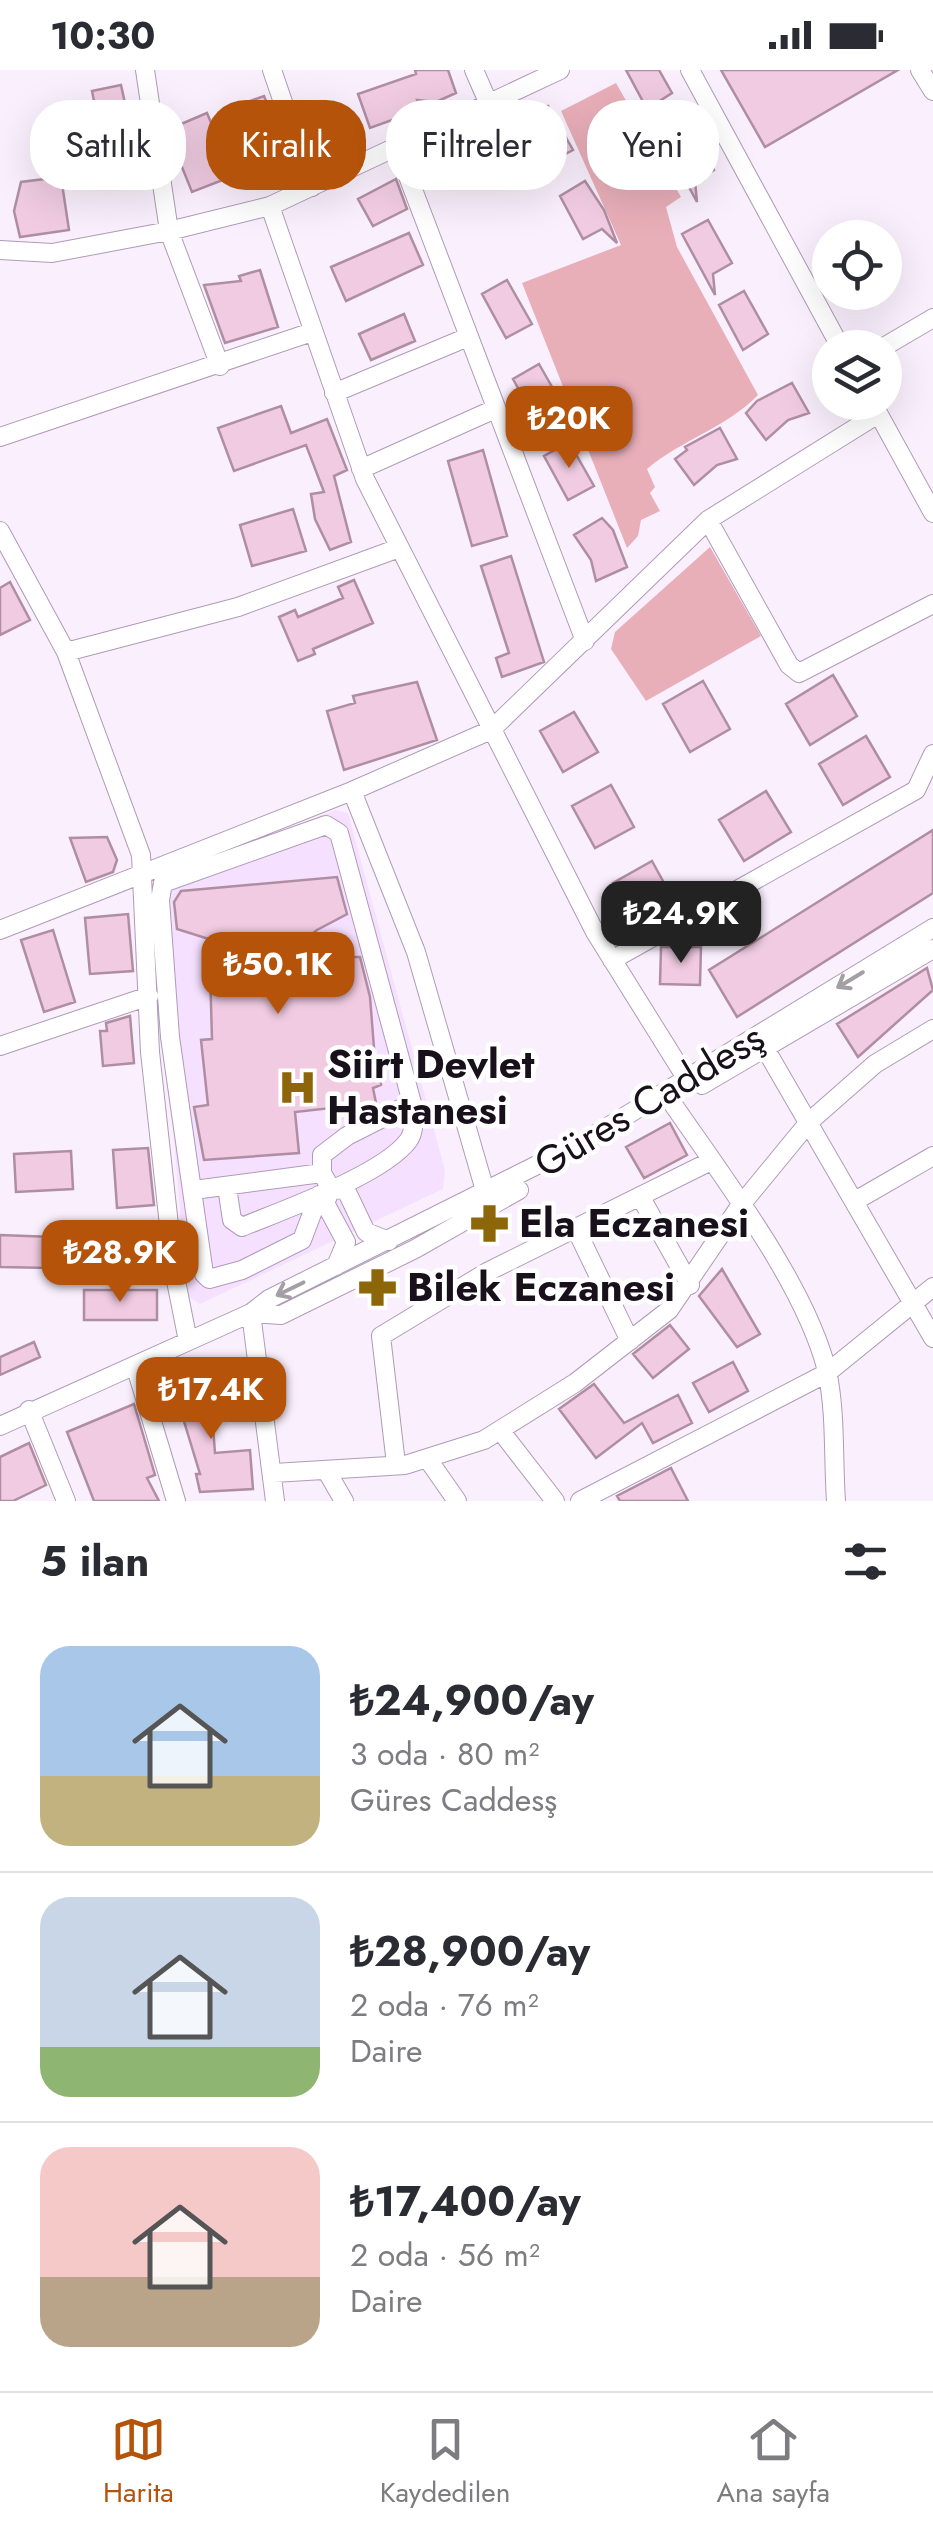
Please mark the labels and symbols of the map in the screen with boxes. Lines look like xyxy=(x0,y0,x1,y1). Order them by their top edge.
pin: ₺20K xyxy=(510,386,628,471)
pin: ₺24.9K xyxy=(600,881,762,966)
pin: ₺50.1K xyxy=(197,932,359,1017)
one-way arrow xyxy=(836,970,865,990)
street label: Güres Caddesş xyxy=(523,1008,775,1192)
place label: Siirt Devlet Hastanesi xyxy=(327,1035,535,1139)
hospital icon: Siirt Devlet Hastanesi xyxy=(276,1066,318,1108)
place label: Ela Eczanesi xyxy=(519,1194,749,1252)
pharmacy icon: Ela Eczanesi xyxy=(468,1202,510,1244)
pin: ₺28.9K xyxy=(39,1220,201,1305)
place label: Bilek Eczanesi xyxy=(407,1258,675,1316)
pharmacy icon: Bilek Eczanesi xyxy=(356,1266,398,1308)
one-way arrow xyxy=(276,1280,306,1299)
pin: ₺17.4K xyxy=(130,1357,292,1442)

